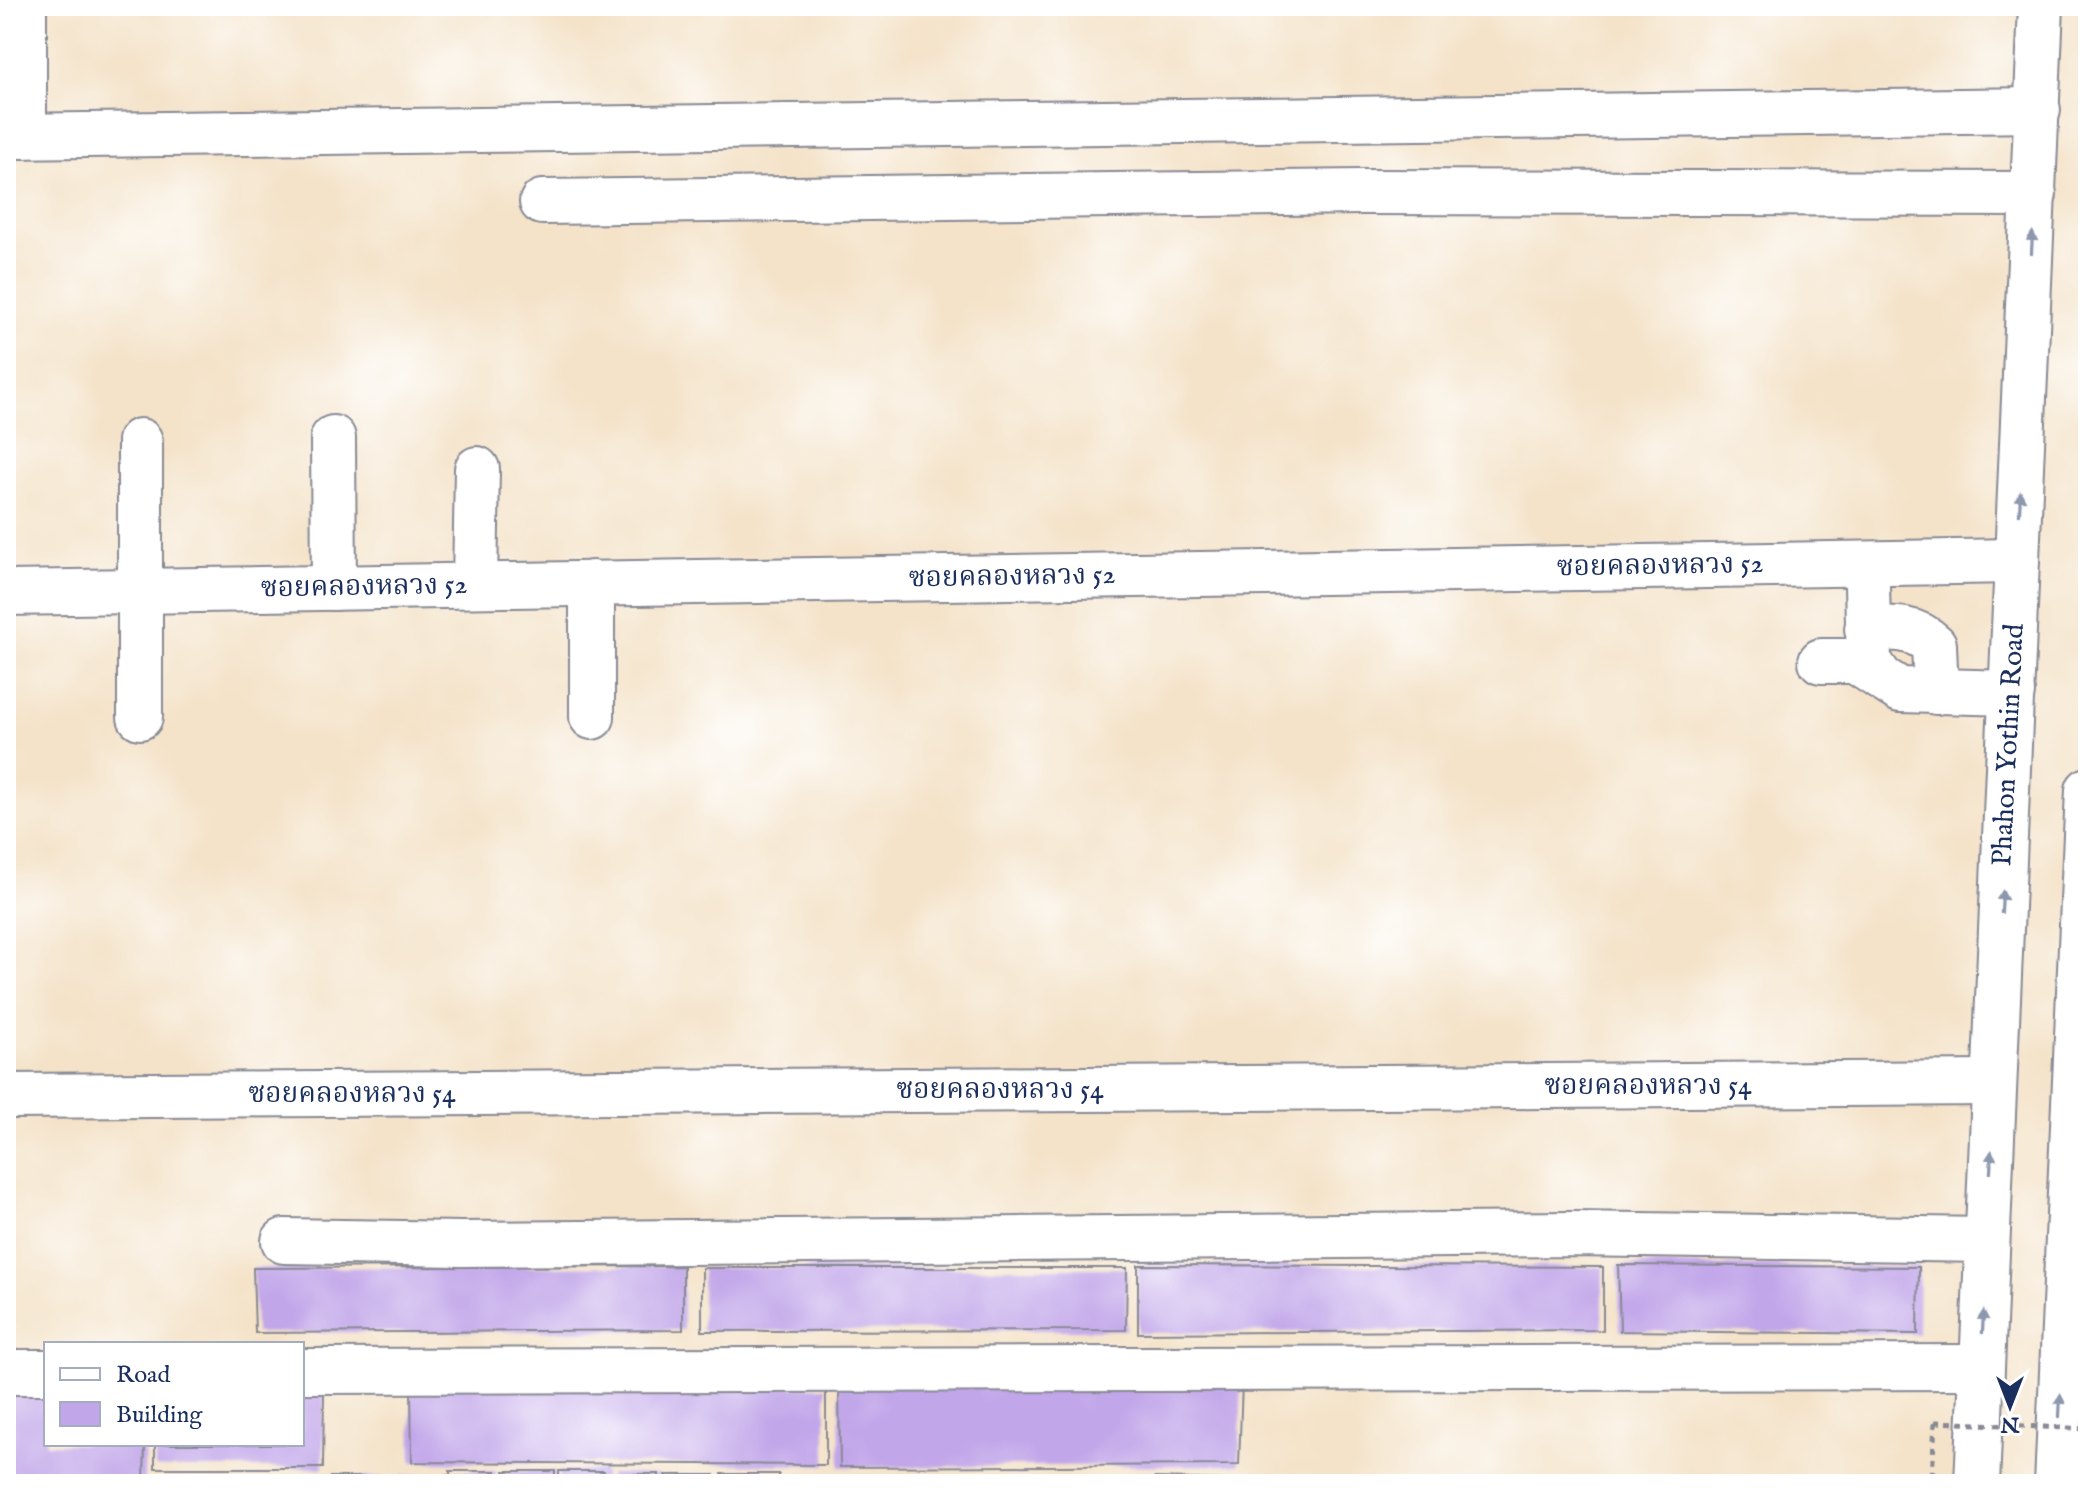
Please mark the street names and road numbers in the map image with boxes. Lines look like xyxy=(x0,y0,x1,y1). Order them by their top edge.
street label: ซอยคลองหลวง 52 xyxy=(1556,547,1764,585)
street label: ซอยคลองหลวง 52 xyxy=(908,558,1116,596)
street label: ซอยคลองหลวง 52 xyxy=(260,568,468,606)
street label: Phahon Yothin Road xyxy=(1985,623,2033,867)
street label: ซอยคลองหลวง 54 xyxy=(1544,1069,1752,1104)
street label: ซอยคลองหลวง 54 xyxy=(896,1073,1104,1108)
street label: ซอยคลองหลวง 54 xyxy=(248,1077,456,1112)

